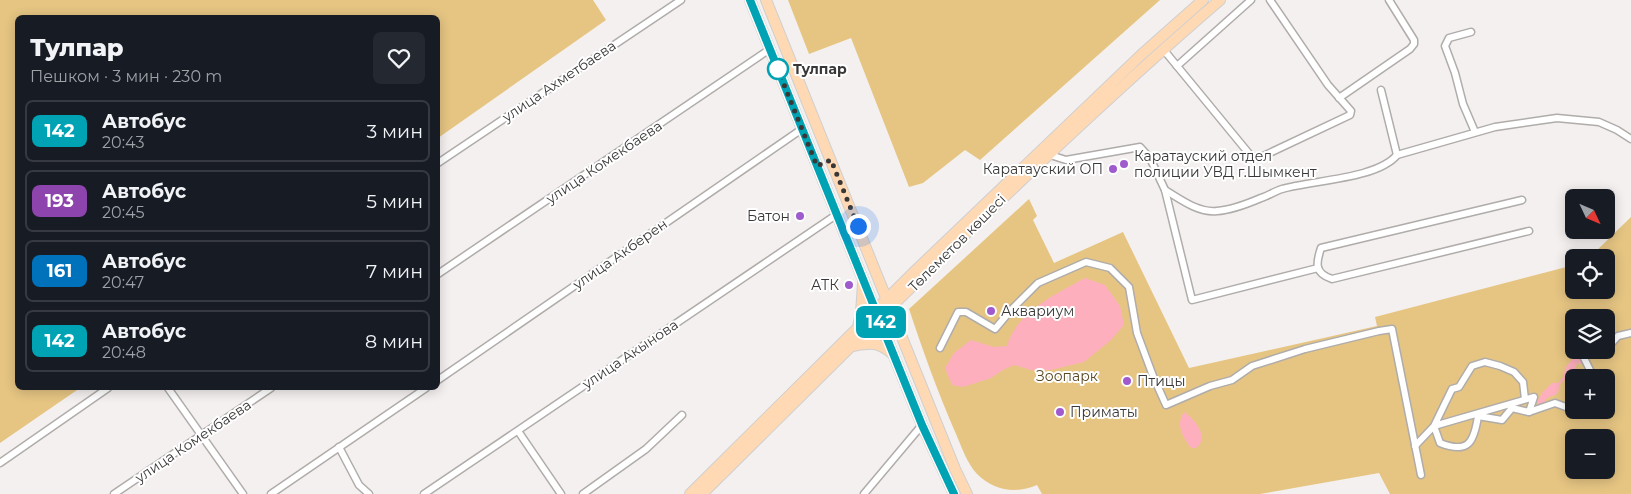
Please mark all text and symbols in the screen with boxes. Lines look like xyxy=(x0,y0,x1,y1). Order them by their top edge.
button: heart xyxy=(373,32,425,84)
text: Тулпар xyxy=(30,33,124,62)
street label: улица Ахметбаева xyxy=(498,36,619,126)
marker: Тулпар xyxy=(767,58,789,80)
place label: Тулпар xyxy=(793,60,847,78)
text: Пешком · 3 мин · 230 m xyxy=(30,67,222,86)
text: Автобус xyxy=(102,110,186,133)
street label: улица Комекбаева xyxy=(542,116,665,208)
text: 142 xyxy=(44,120,75,142)
text: 3 мин xyxy=(366,120,423,143)
text: 20:43 xyxy=(102,133,144,152)
place label: Каратауский отдел полиции УВД г.Шымкент xyxy=(1134,147,1317,181)
marker: Каратауский отдел полиции УВД г.Шымкент xyxy=(1118,158,1130,170)
place label: Каратауский ОП xyxy=(983,160,1103,178)
marker: Каратауский ОП xyxy=(1107,163,1119,175)
text: Автобус xyxy=(102,180,186,203)
north arrow xyxy=(1565,189,1615,239)
map controls xyxy=(1565,189,1615,479)
text: 193 xyxy=(45,190,74,212)
text: 5 мин xyxy=(366,190,423,213)
street label: Төлеметов көшесі xyxy=(904,190,1010,296)
text: 20:45 xyxy=(102,203,145,222)
place label: Батон xyxy=(747,207,790,225)
marker: Батон xyxy=(794,210,806,222)
your location xyxy=(846,214,871,239)
street label: улица Акберен xyxy=(568,215,671,294)
button: locate xyxy=(1565,249,1615,299)
text: Автобус xyxy=(102,250,186,273)
text: 161 xyxy=(47,260,72,282)
text: 7 мин xyxy=(366,260,423,283)
text: 20:47 xyxy=(102,273,144,292)
place label: АТК xyxy=(811,276,839,294)
marker: АТК xyxy=(843,279,855,291)
place label: Аквариум xyxy=(1001,302,1074,320)
marker: Аквариум xyxy=(985,305,997,317)
line badge: 142 xyxy=(852,306,910,338)
button: layers xyxy=(1565,309,1615,359)
text: 142 xyxy=(866,311,896,333)
street label: улица Акынова xyxy=(578,315,681,393)
text: Автобус xyxy=(102,320,186,343)
text: 142 xyxy=(44,330,75,352)
text: 8 мин xyxy=(365,330,423,353)
text: 20:48 xyxy=(102,343,146,362)
park label: Зоопарк xyxy=(1036,367,1098,385)
button: + xyxy=(1565,369,1615,419)
place label: Птицы xyxy=(1137,372,1185,390)
marker: Птицы xyxy=(1121,375,1133,387)
street label: улица Комекбаева xyxy=(131,395,254,487)
place label: Приматы xyxy=(1070,403,1138,421)
marker: Приматы xyxy=(1054,406,1066,418)
button: − xyxy=(1565,429,1615,479)

